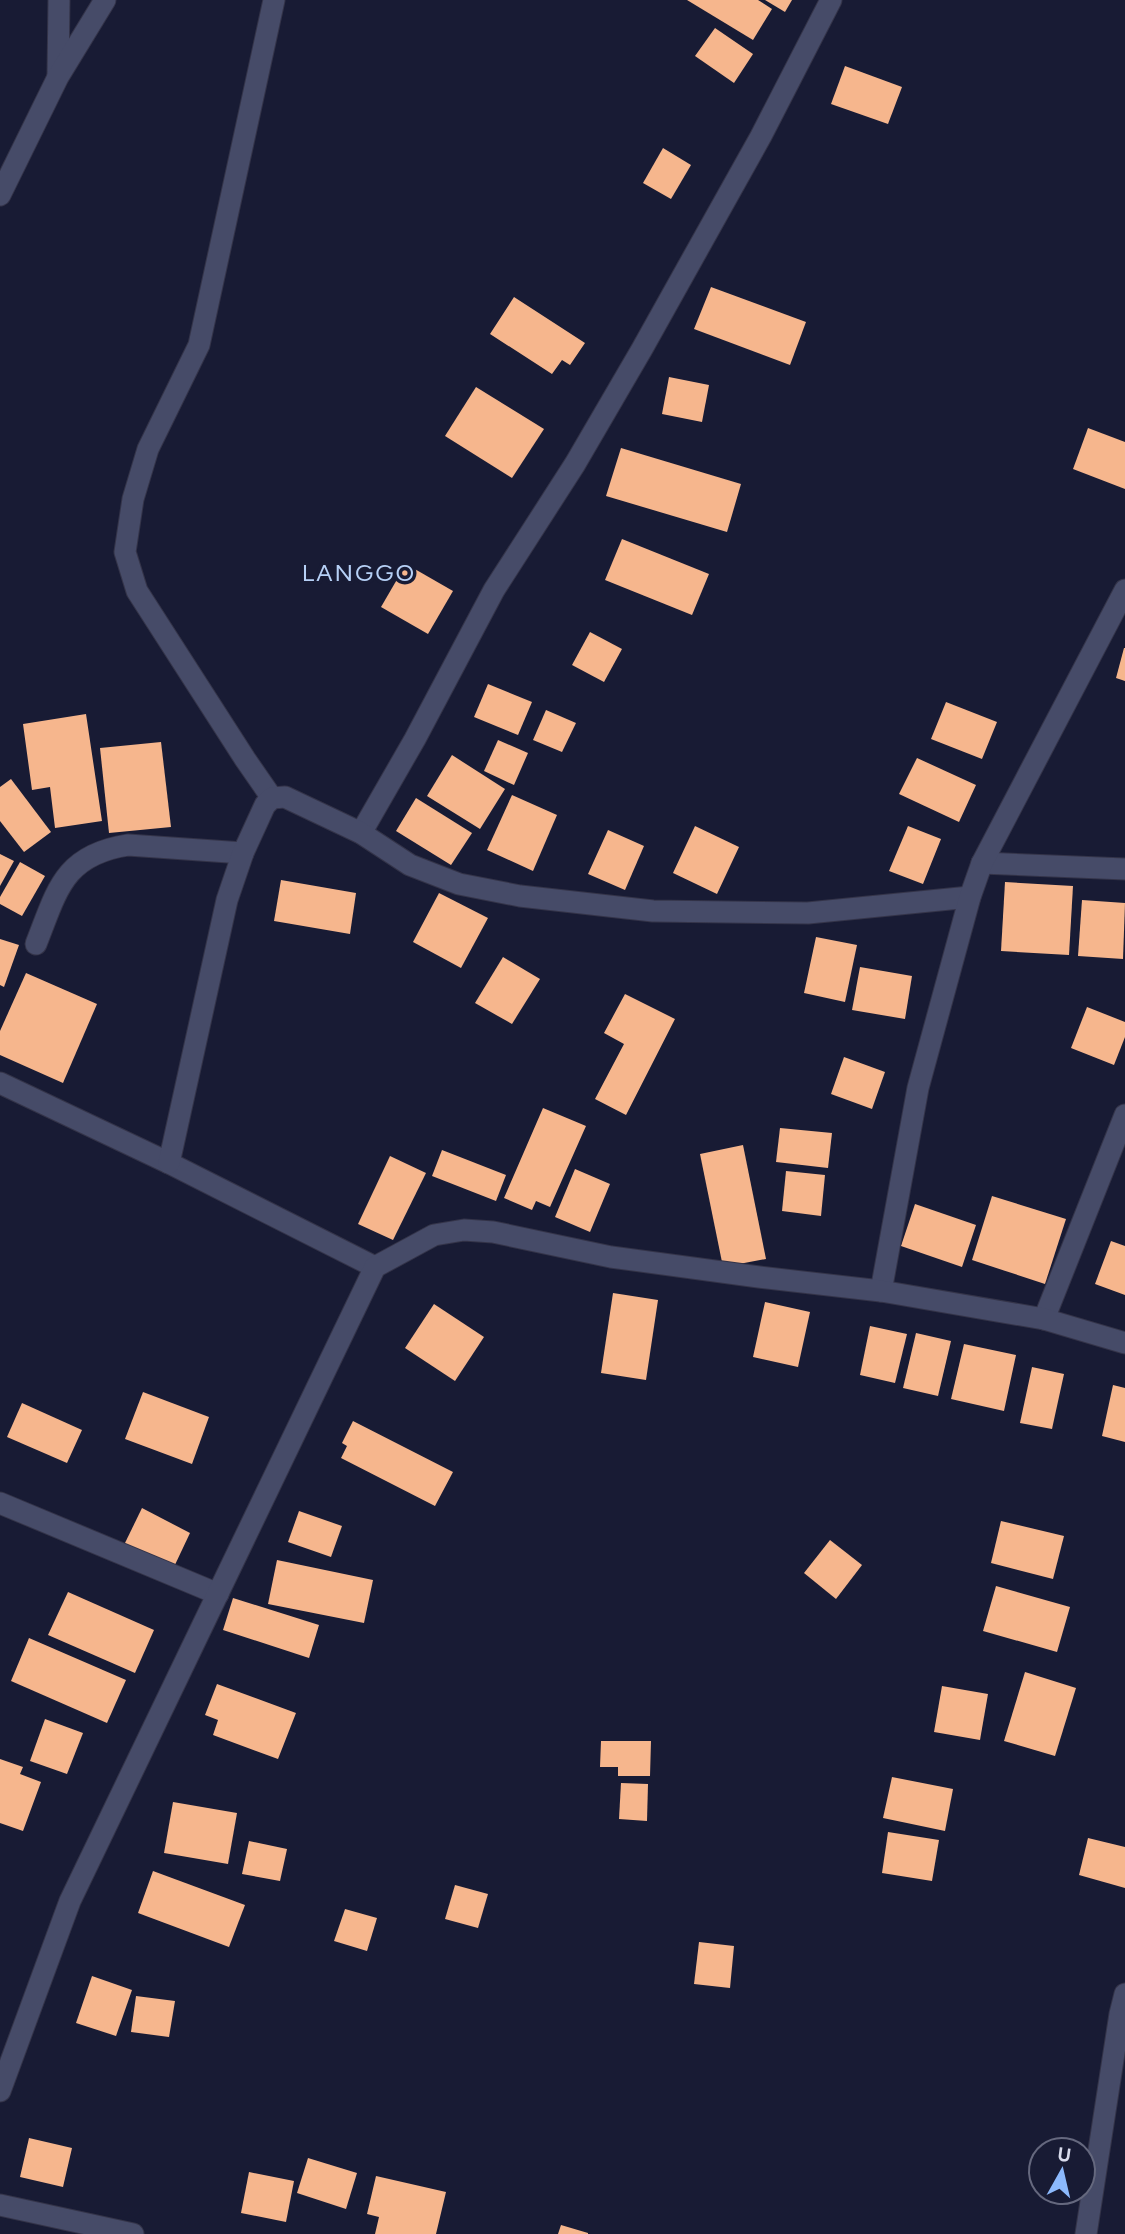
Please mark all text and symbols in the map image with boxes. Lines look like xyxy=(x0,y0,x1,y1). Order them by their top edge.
district label: LANGGO xyxy=(302,558,416,587)
north arrow xyxy=(1027,2136,1097,2206)
text: U xyxy=(1056,2142,1073,2167)

